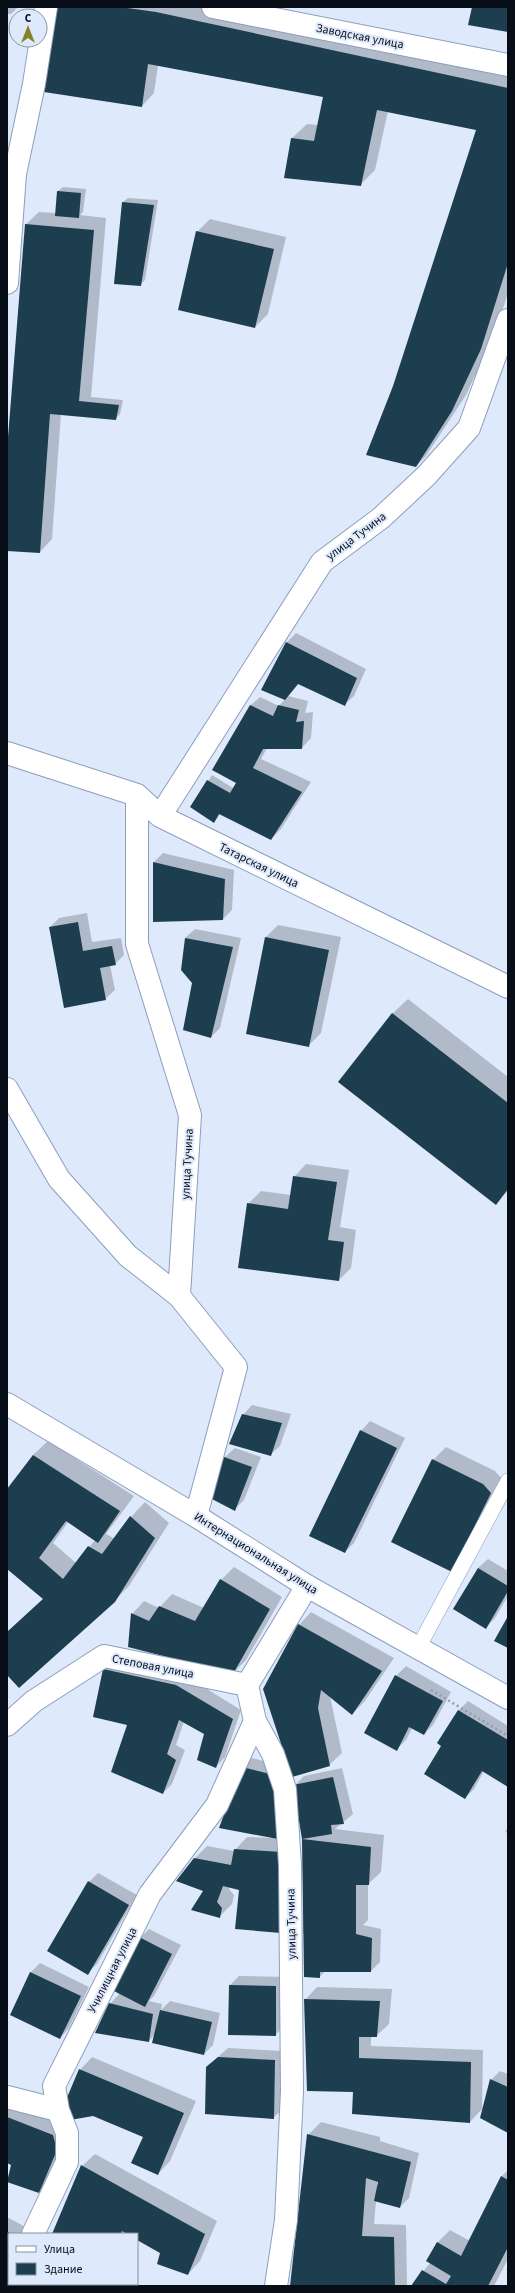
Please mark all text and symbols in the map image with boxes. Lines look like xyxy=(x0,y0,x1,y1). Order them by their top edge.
north arrow xyxy=(8,8,48,48)
text: С xyxy=(25,11,32,26)
street label: Заводская улица xyxy=(315,20,405,53)
street label: улица Тучина xyxy=(323,508,390,565)
street label: Татарская улица xyxy=(216,839,302,892)
street label: улица Тучина xyxy=(177,1128,198,1200)
street label: Интернациональная улица xyxy=(190,1508,321,1599)
street label: Степовая улица xyxy=(110,1650,195,1683)
street label: улица Тучина xyxy=(282,1888,301,1960)
street label: Училищная улица xyxy=(84,1925,141,2016)
legend xyxy=(8,2233,138,2285)
text: Улица xyxy=(44,2241,75,2258)
text: Здание xyxy=(44,2261,83,2278)

